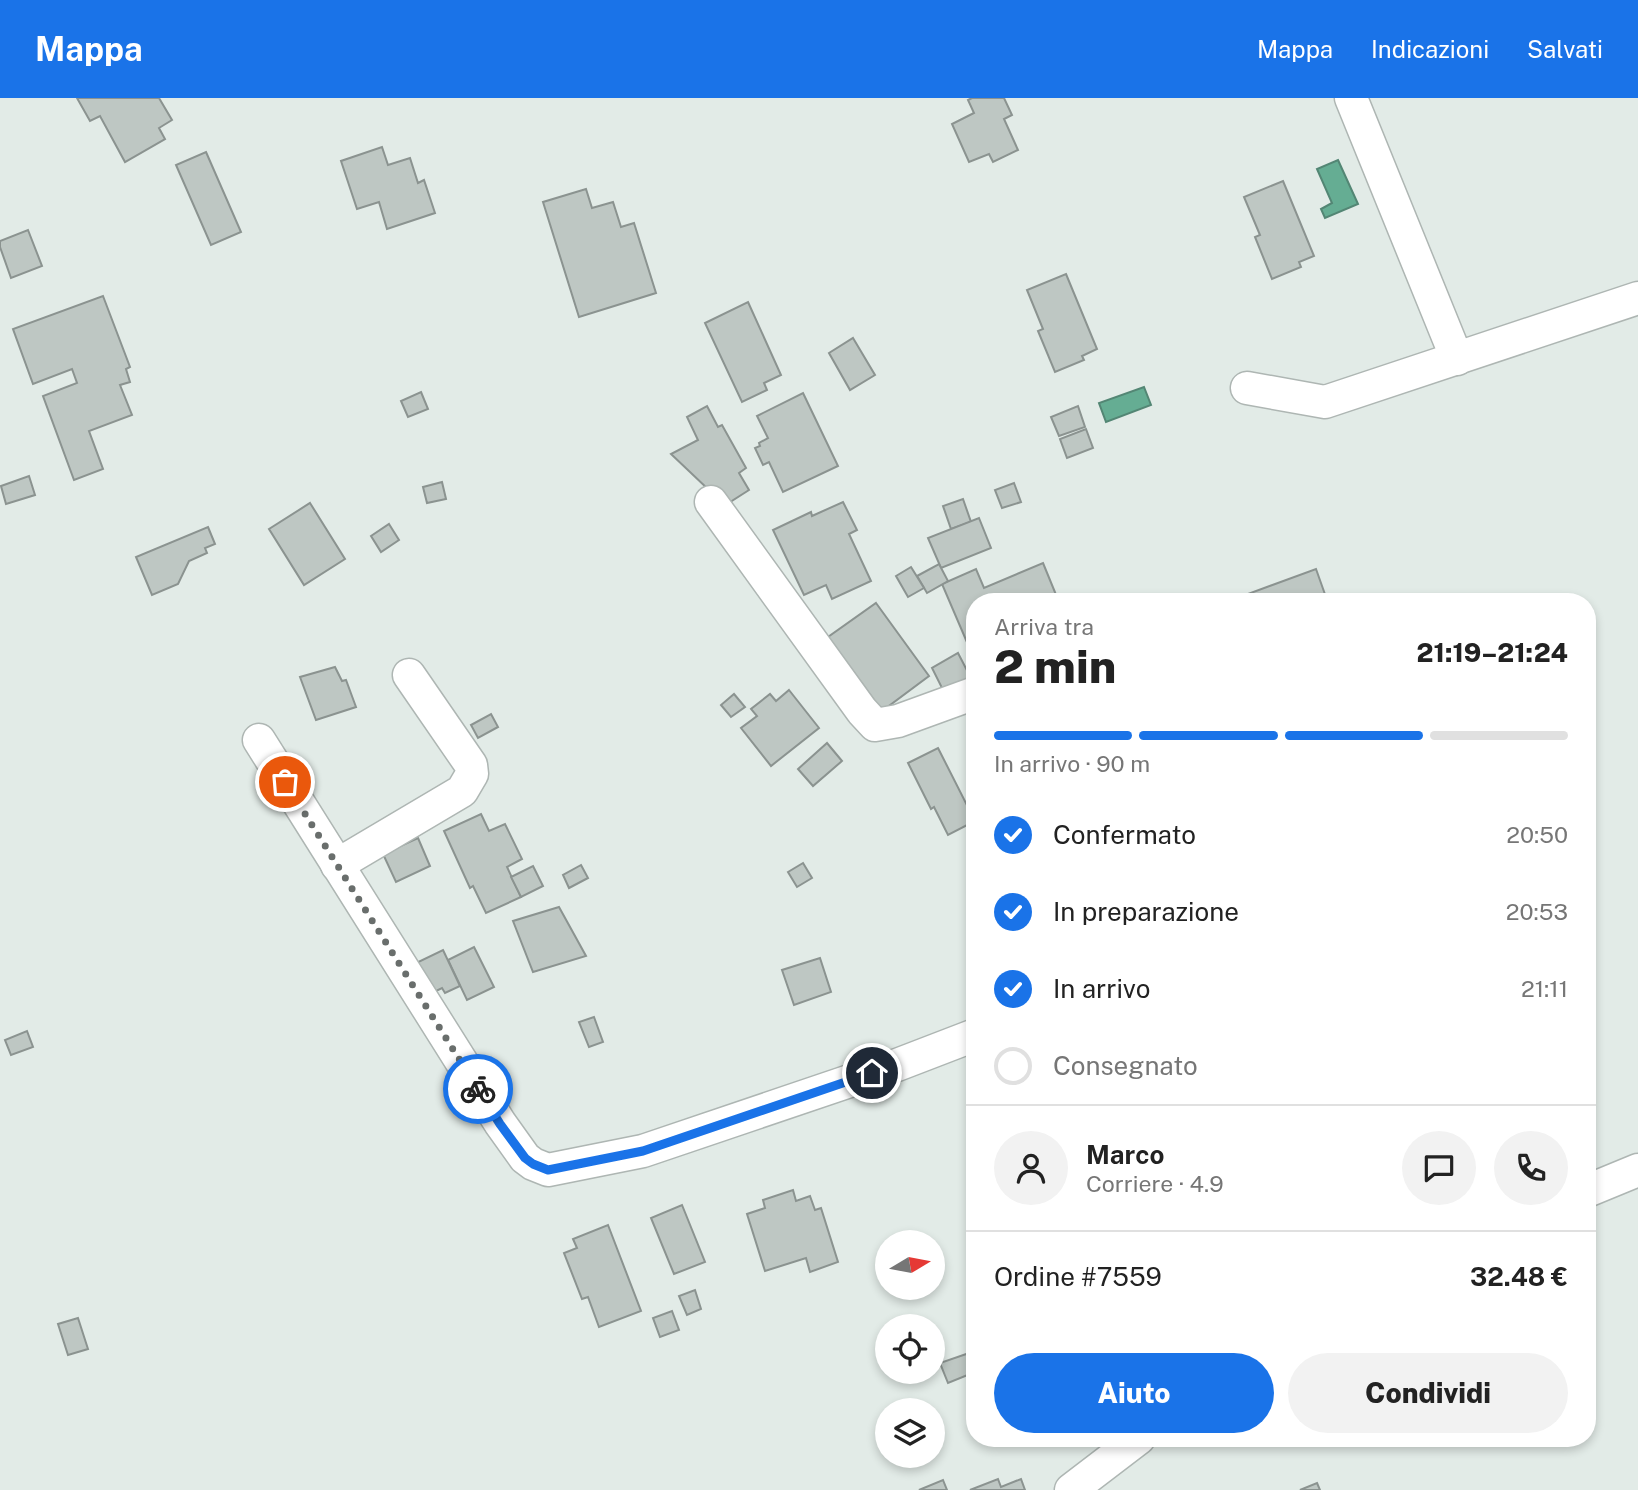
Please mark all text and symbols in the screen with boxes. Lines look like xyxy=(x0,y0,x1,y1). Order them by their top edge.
text: Mappa xyxy=(35,30,143,68)
text: Mappa xyxy=(1257,35,1333,63)
text: Indicazioni xyxy=(1371,35,1489,63)
text: Salvati xyxy=(1527,35,1603,63)
text: Arriva tra xyxy=(994,613,1094,640)
text: 21:19–21:24 xyxy=(1417,637,1568,668)
text: 2 min xyxy=(994,639,1116,693)
text: In arrivo · 90 m xyxy=(994,750,1150,777)
pin xyxy=(255,752,315,812)
icon: bag xyxy=(266,763,304,801)
icon: check xyxy=(994,816,1032,854)
text: Confermato xyxy=(1053,819,1196,850)
text: 20:50 xyxy=(1506,821,1568,848)
icon: check xyxy=(994,893,1032,931)
text: In preparazione xyxy=(1053,896,1239,927)
text: 20:53 xyxy=(1506,898,1568,925)
icon: check xyxy=(994,970,1032,1008)
text: In arrivo xyxy=(1053,973,1150,1004)
text: 21:11 xyxy=(1521,975,1568,1002)
pin xyxy=(842,1043,902,1103)
text: Consegnato xyxy=(1053,1050,1198,1081)
courier xyxy=(443,1054,513,1124)
icon: home xyxy=(853,1054,891,1092)
icon: bike xyxy=(459,1070,497,1108)
button: person xyxy=(994,1131,1068,1205)
button: chat xyxy=(1402,1131,1476,1205)
button: phone xyxy=(1494,1131,1568,1205)
text: Marco xyxy=(1086,1139,1164,1170)
text: Corriere · 4.9 xyxy=(1086,1170,1224,1197)
north arrow xyxy=(875,1230,945,1300)
map controls xyxy=(875,1230,945,1468)
text: Ordine #7559 xyxy=(994,1261,1162,1292)
text: 32.48 € xyxy=(1470,1261,1568,1292)
button: locate xyxy=(875,1314,945,1384)
button: Aiuto xyxy=(994,1353,1274,1433)
button: Condividi xyxy=(1288,1353,1568,1433)
button: layers xyxy=(875,1398,945,1468)

